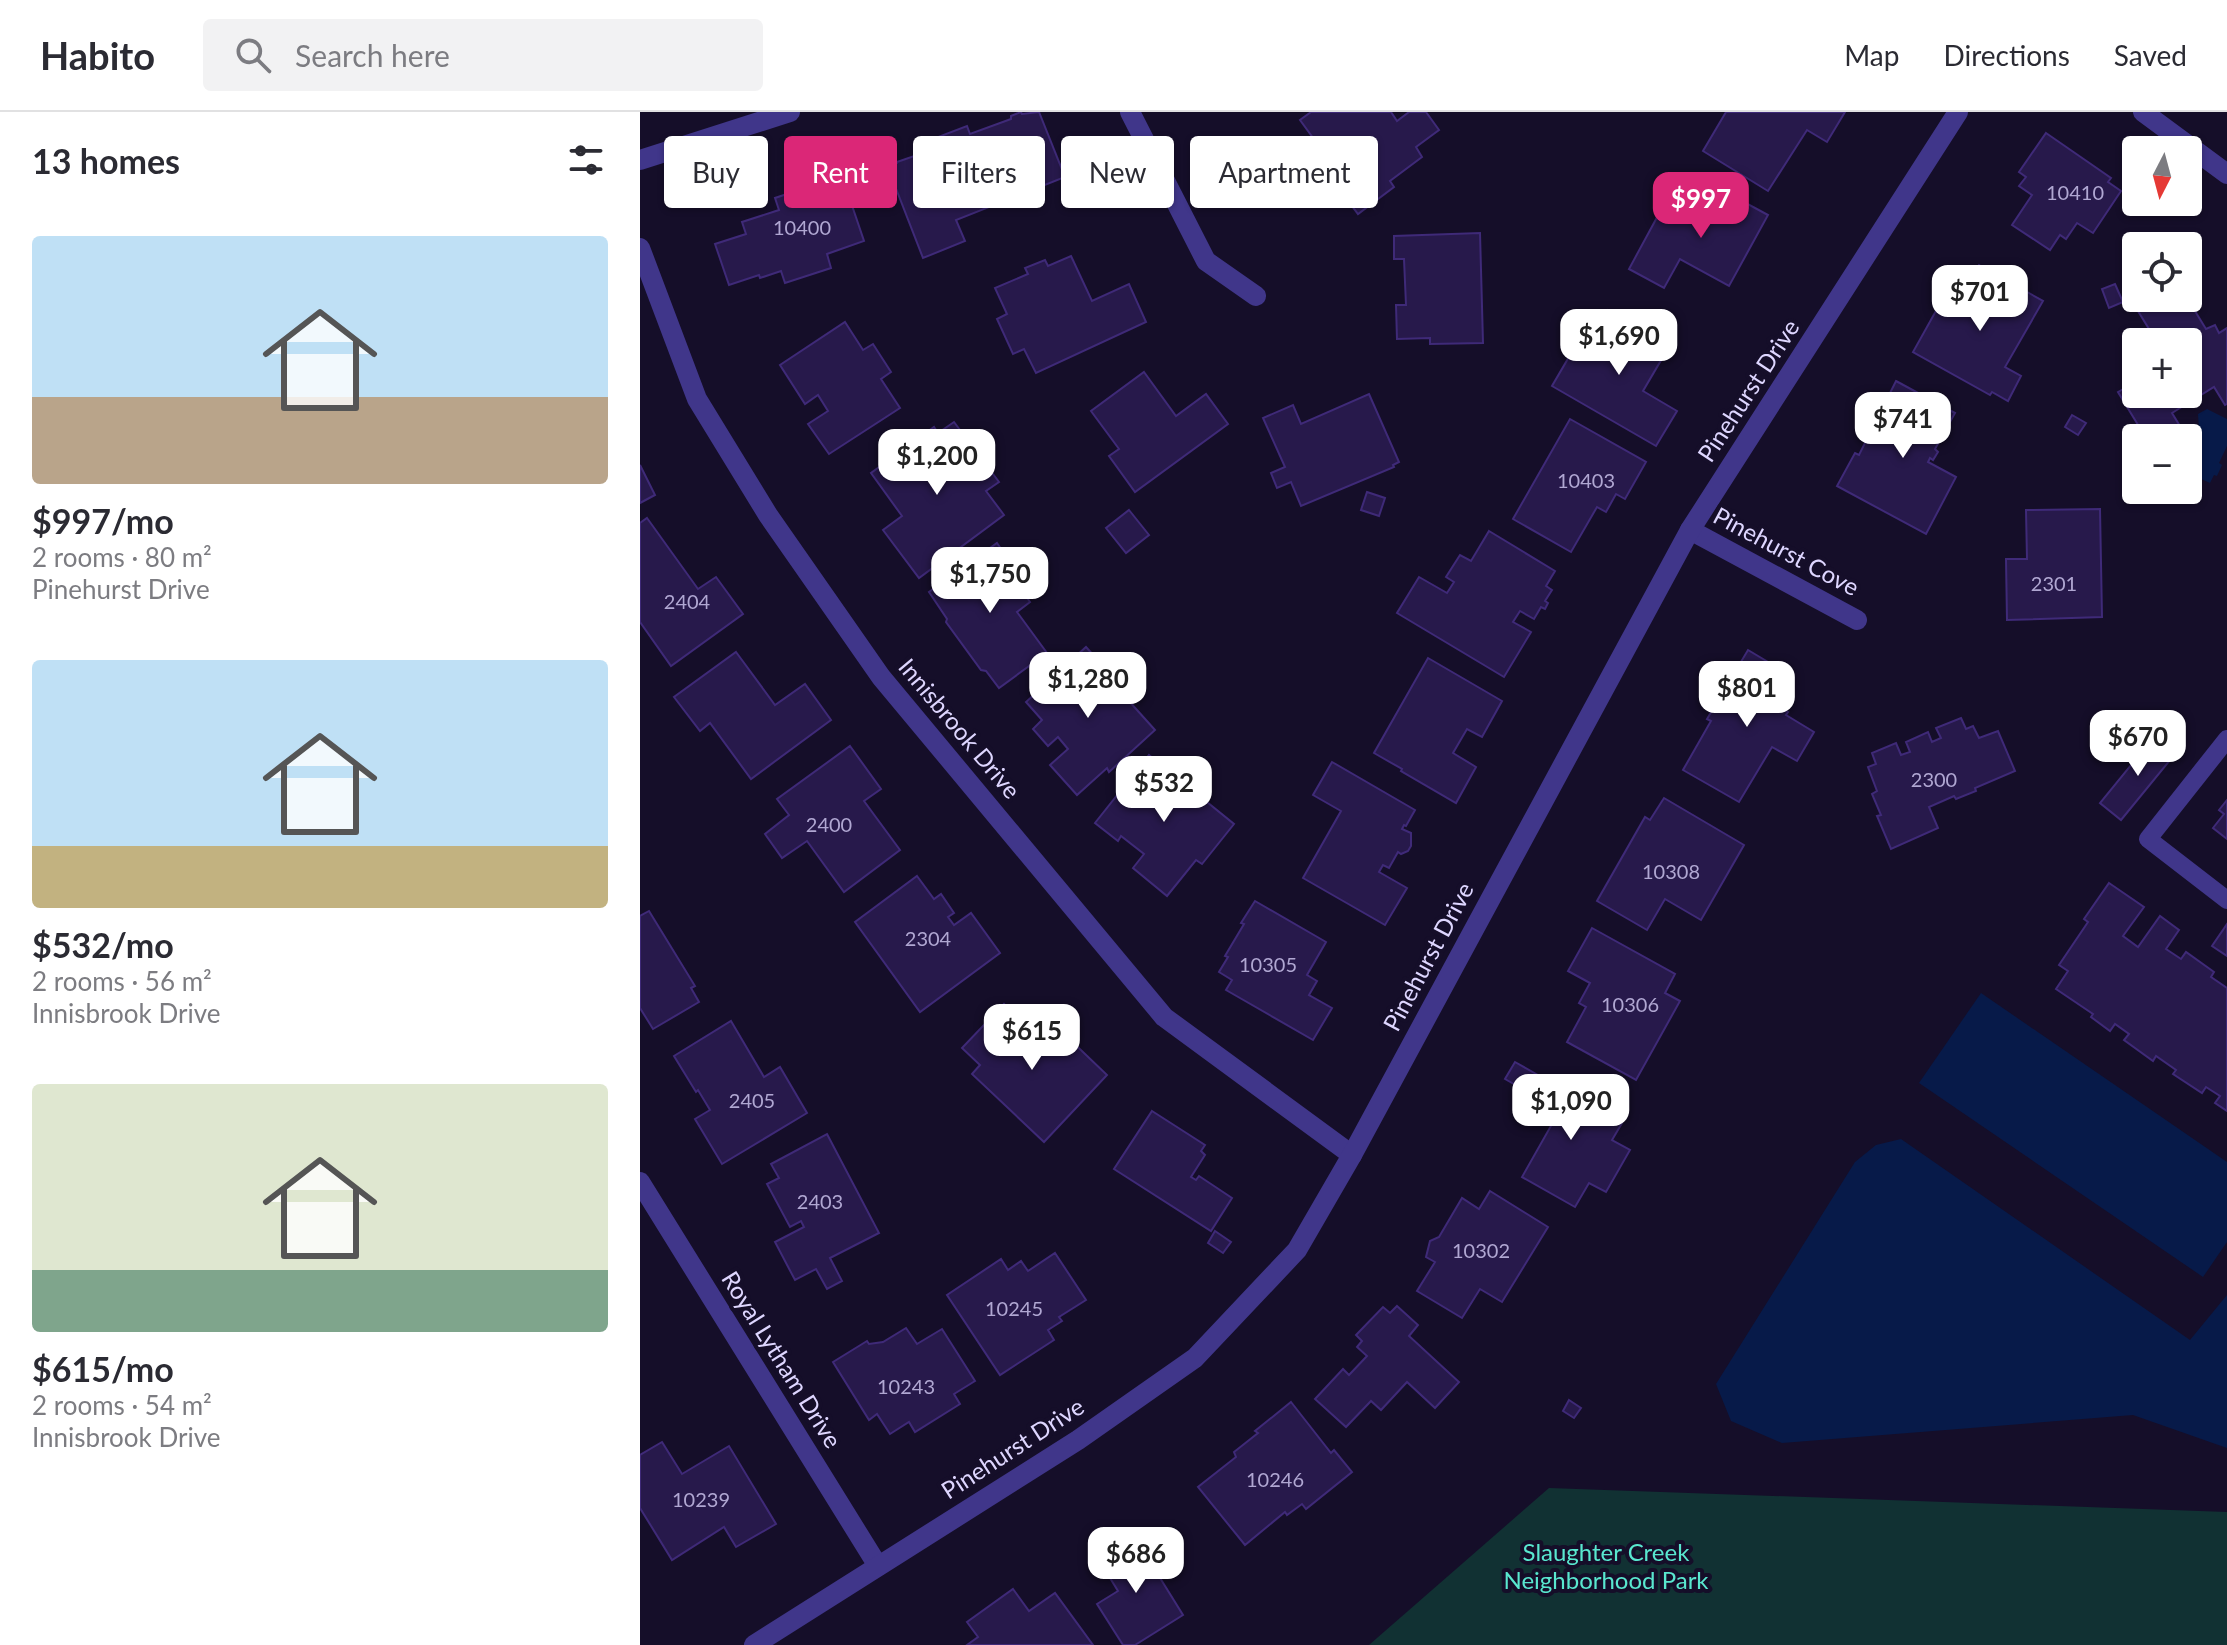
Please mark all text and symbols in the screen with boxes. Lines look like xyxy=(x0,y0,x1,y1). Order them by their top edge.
search box xyxy=(203,19,763,91)
text: Habito xyxy=(40,32,155,78)
icon: search xyxy=(231,33,275,77)
text: Search here xyxy=(295,37,450,73)
text: Map xyxy=(1844,38,1899,72)
text: Directions xyxy=(1943,38,2070,72)
text: Saved xyxy=(2114,38,2187,72)
chip: Buy xyxy=(664,136,768,208)
chip: Rent xyxy=(784,136,897,208)
chip: Filters xyxy=(913,136,1045,208)
chip: New xyxy=(1061,136,1174,208)
chip: Apartment xyxy=(1190,136,1378,208)
north arrow xyxy=(2122,136,2202,216)
map controls xyxy=(2122,136,2202,504)
icon: filters xyxy=(564,138,608,182)
text: 13 homes xyxy=(32,140,180,181)
pin: $997 xyxy=(1654,172,1748,240)
house number: 10410 xyxy=(2046,180,2104,204)
text: $997 xyxy=(1671,182,1731,214)
house number: 10400 xyxy=(773,215,831,239)
button: locate xyxy=(2122,232,2202,312)
pin: $701 xyxy=(1933,265,2027,333)
text: $701 xyxy=(1950,275,2010,307)
icon: home xyxy=(248,288,392,432)
pin: $1,690 xyxy=(1554,309,1684,377)
street label: Pinehurst Drive xyxy=(1691,314,1805,467)
text: $1,690 xyxy=(1578,319,1660,351)
button: + xyxy=(2122,328,2202,408)
pin: $741 xyxy=(1856,392,1950,460)
text: $741 xyxy=(1873,402,1933,434)
button: − xyxy=(2122,424,2202,504)
pin: $1,200 xyxy=(872,429,1002,497)
text: $1,200 xyxy=(896,439,978,471)
house number: 10403 xyxy=(1557,468,1615,492)
text: $997/mo xyxy=(32,500,174,541)
street label: Pinehurst Cove xyxy=(1709,500,1864,601)
text: 2 rooms · 80 m² xyxy=(32,541,212,573)
pin: $1,750 xyxy=(925,547,1055,615)
text: $1,750 xyxy=(949,557,1031,589)
house number: 2301 xyxy=(2031,571,2077,595)
text: Pinehurst Drive xyxy=(32,573,210,605)
house number: 2404 xyxy=(664,589,711,613)
street label: Innisbrook Drive xyxy=(893,652,1027,804)
pin: $1,280 xyxy=(1023,652,1153,720)
pin: $801 xyxy=(1700,661,1794,729)
text: $1,280 xyxy=(1047,662,1129,694)
text: $801 xyxy=(1717,671,1777,703)
pin: $670 xyxy=(2091,710,2185,778)
icon: home xyxy=(248,712,392,856)
text: $670 xyxy=(2108,720,2168,752)
pin: $532 xyxy=(1117,756,1211,824)
text: $532 xyxy=(1134,766,1194,798)
house number: 2300 xyxy=(1911,767,1957,791)
house number: 2400 xyxy=(806,812,852,836)
house number: 10308 xyxy=(1642,859,1700,883)
street label: Pinehurst Drive xyxy=(1376,877,1479,1035)
text: $532/mo xyxy=(32,924,174,965)
house number: 2304 xyxy=(905,926,952,950)
house number: 10305 xyxy=(1239,952,1297,976)
text: 2 rooms · 56 m² xyxy=(32,965,212,997)
house number: 10306 xyxy=(1601,992,1659,1016)
text: Innisbrook Drive xyxy=(32,997,220,1029)
pin: $615 xyxy=(985,1004,1079,1072)
text: $615 xyxy=(1002,1014,1062,1046)
pin: $1,090 xyxy=(1506,1074,1636,1142)
text: $1,090 xyxy=(1530,1084,1612,1116)
house number: 2405 xyxy=(729,1088,775,1112)
icon: home xyxy=(248,1136,392,1280)
house number: 2403 xyxy=(797,1189,843,1213)
house number: 10302 xyxy=(1452,1238,1510,1262)
street label: Royal Lytham Drive xyxy=(716,1266,848,1453)
house number: 10245 xyxy=(985,1296,1043,1320)
text: $615/mo xyxy=(32,1348,174,1389)
house number: 10243 xyxy=(877,1374,935,1398)
text: 2 rooms · 54 m² xyxy=(32,1389,212,1421)
street label: Pinehurst Drive xyxy=(936,1391,1089,1505)
text: Innisbrook Drive xyxy=(32,1421,220,1453)
house number: 10246 xyxy=(1246,1467,1304,1491)
house number: 10239 xyxy=(672,1487,730,1511)
pin: $686 xyxy=(1089,1527,1183,1595)
text: $686 xyxy=(1106,1537,1166,1569)
park label: Slaughter Creek Neighborhood Park xyxy=(1503,1537,1709,1594)

